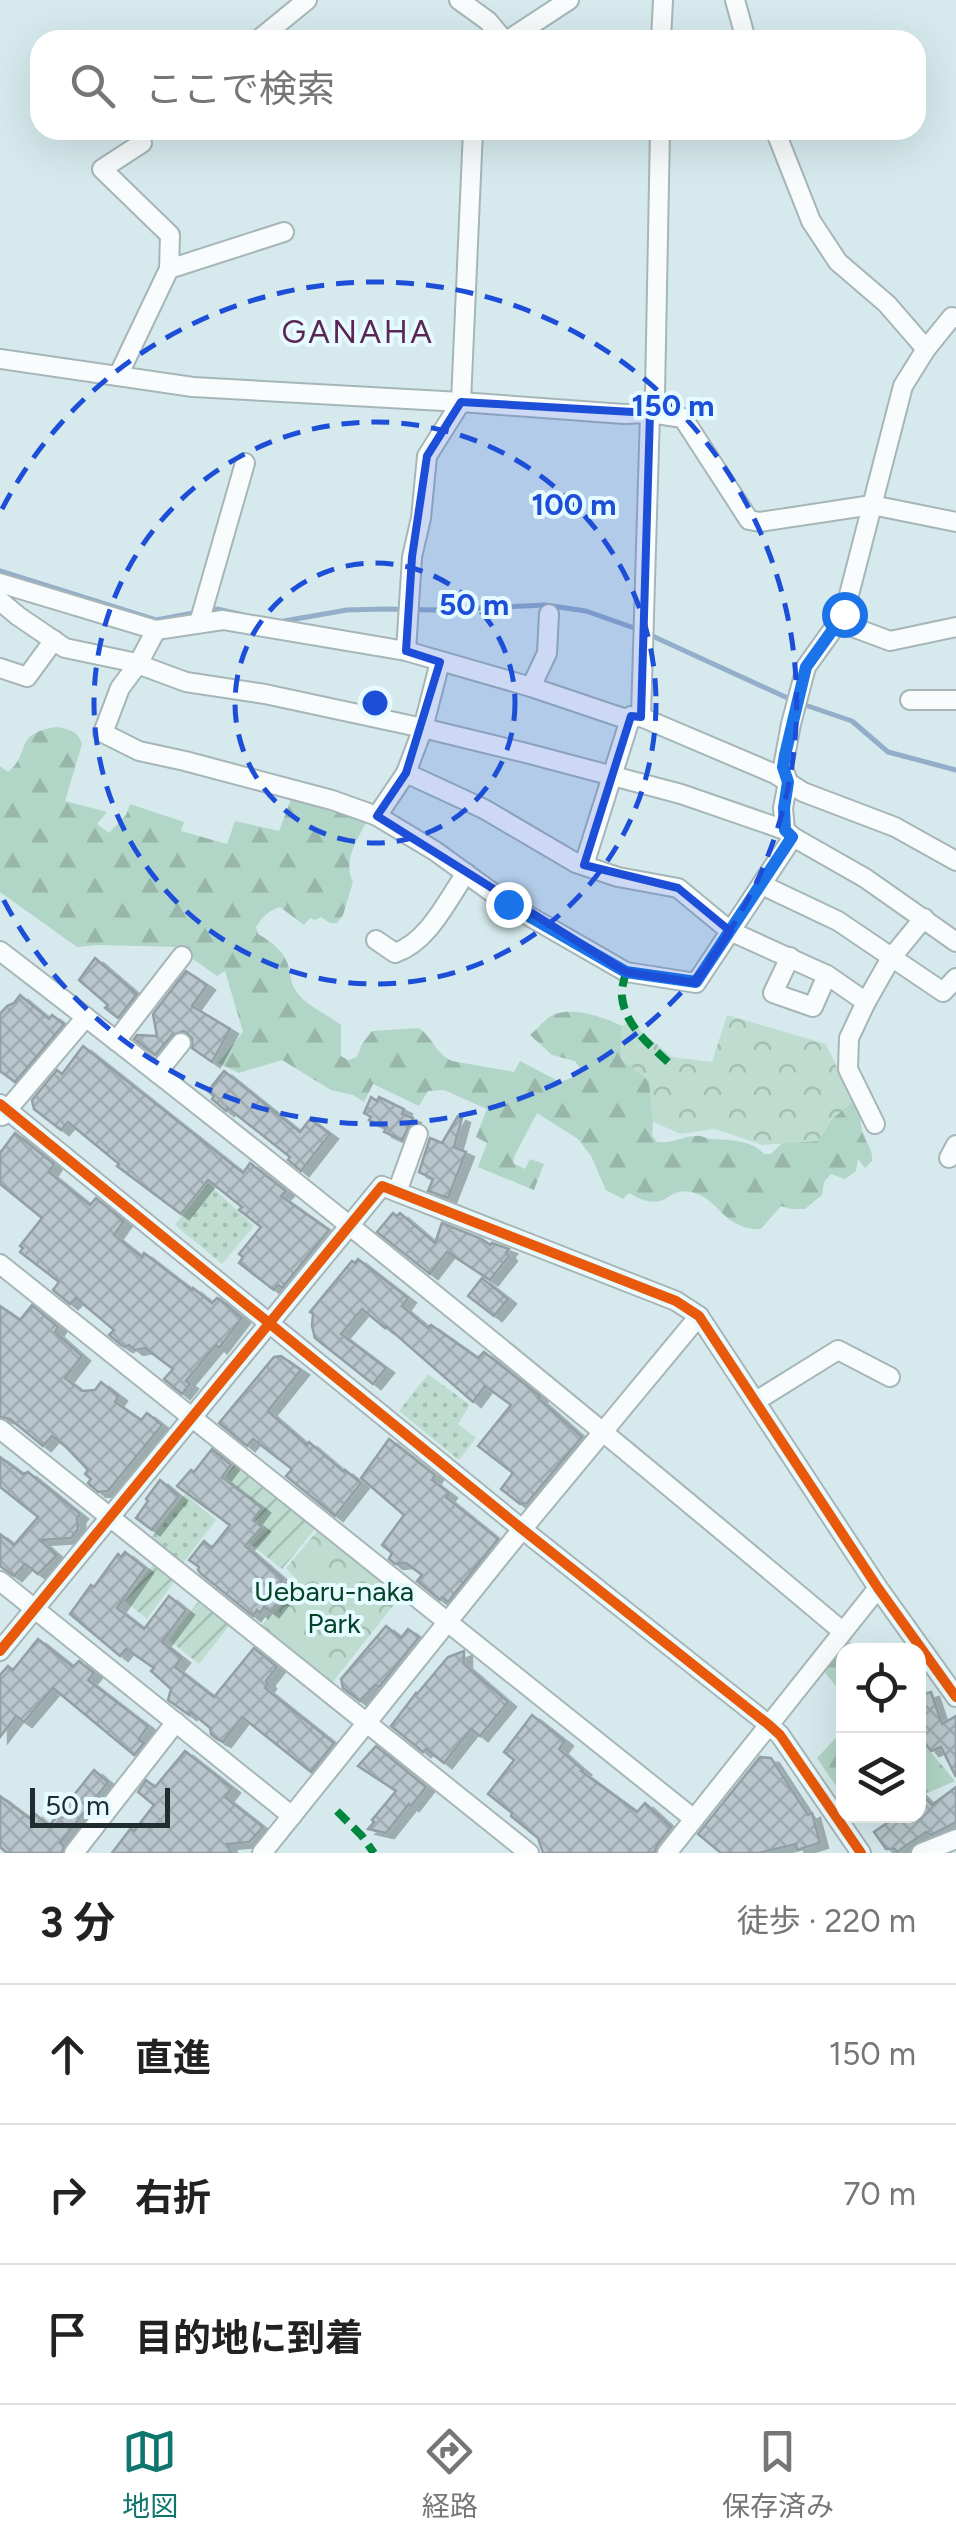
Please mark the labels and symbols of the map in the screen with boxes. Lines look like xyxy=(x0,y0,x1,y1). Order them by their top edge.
district label: GANAHA xyxy=(282,313,434,351)
text: 150 m xyxy=(632,387,714,424)
text: 100 m xyxy=(532,486,616,523)
text: 50 m xyxy=(439,586,509,623)
route start xyxy=(822,592,868,638)
centre of rings xyxy=(357,685,393,721)
route end xyxy=(486,882,532,928)
park label: Uebaru-naka Park xyxy=(254,1574,414,1640)
scale bar xyxy=(30,1783,170,1828)

